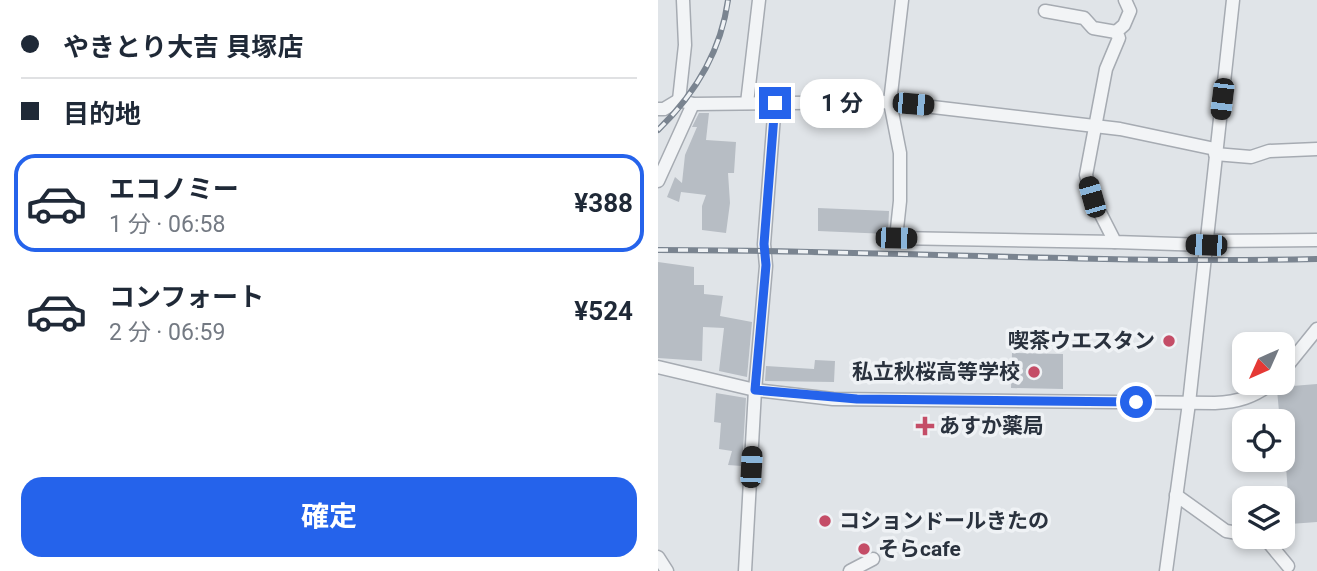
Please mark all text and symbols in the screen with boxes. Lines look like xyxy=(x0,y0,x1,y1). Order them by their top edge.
text: やきとり大吉 貝塚店 xyxy=(63,32,303,62)
car xyxy=(1210,77,1235,121)
callout: 1 分 xyxy=(800,78,884,128)
route end xyxy=(759,87,791,119)
text: 1 分 xyxy=(821,90,863,117)
car xyxy=(892,92,935,116)
text: 目的地 xyxy=(63,99,141,129)
icon: car xyxy=(25,172,88,235)
text: エコノミー xyxy=(109,174,239,204)
car xyxy=(1077,174,1108,220)
text: ¥388 xyxy=(574,188,633,218)
text: 1 分 · 06:58 xyxy=(109,211,225,238)
car xyxy=(875,227,918,249)
car xyxy=(1185,234,1228,256)
icon: car xyxy=(25,280,88,343)
text: コンフォート xyxy=(109,282,264,312)
text: ¥524 xyxy=(574,296,633,326)
text: 2 分 · 06:59 xyxy=(109,319,225,346)
place label: 喫茶ウエスタン xyxy=(1008,329,1155,353)
north arrow xyxy=(1232,332,1295,396)
map controls xyxy=(1232,332,1295,549)
marker: 喫茶ウエスタン xyxy=(1161,333,1177,349)
place label: 私立秋桜高等学校 xyxy=(852,360,1020,384)
marker: 私立秋桜高等学校 xyxy=(1026,364,1042,380)
route start xyxy=(1120,386,1152,418)
button: locate xyxy=(1232,409,1295,472)
place label: あすか薬局 xyxy=(939,414,1044,438)
marker: あすか薬局 xyxy=(917,418,933,434)
car xyxy=(740,445,763,489)
button: 確定 xyxy=(21,477,637,557)
button: layers xyxy=(1232,486,1295,549)
place label: コションドールきたの xyxy=(839,509,1049,533)
marker: コションドールきたの xyxy=(817,513,833,529)
place label: そらcafe xyxy=(878,537,961,561)
marker: そらcafe xyxy=(856,541,872,557)

